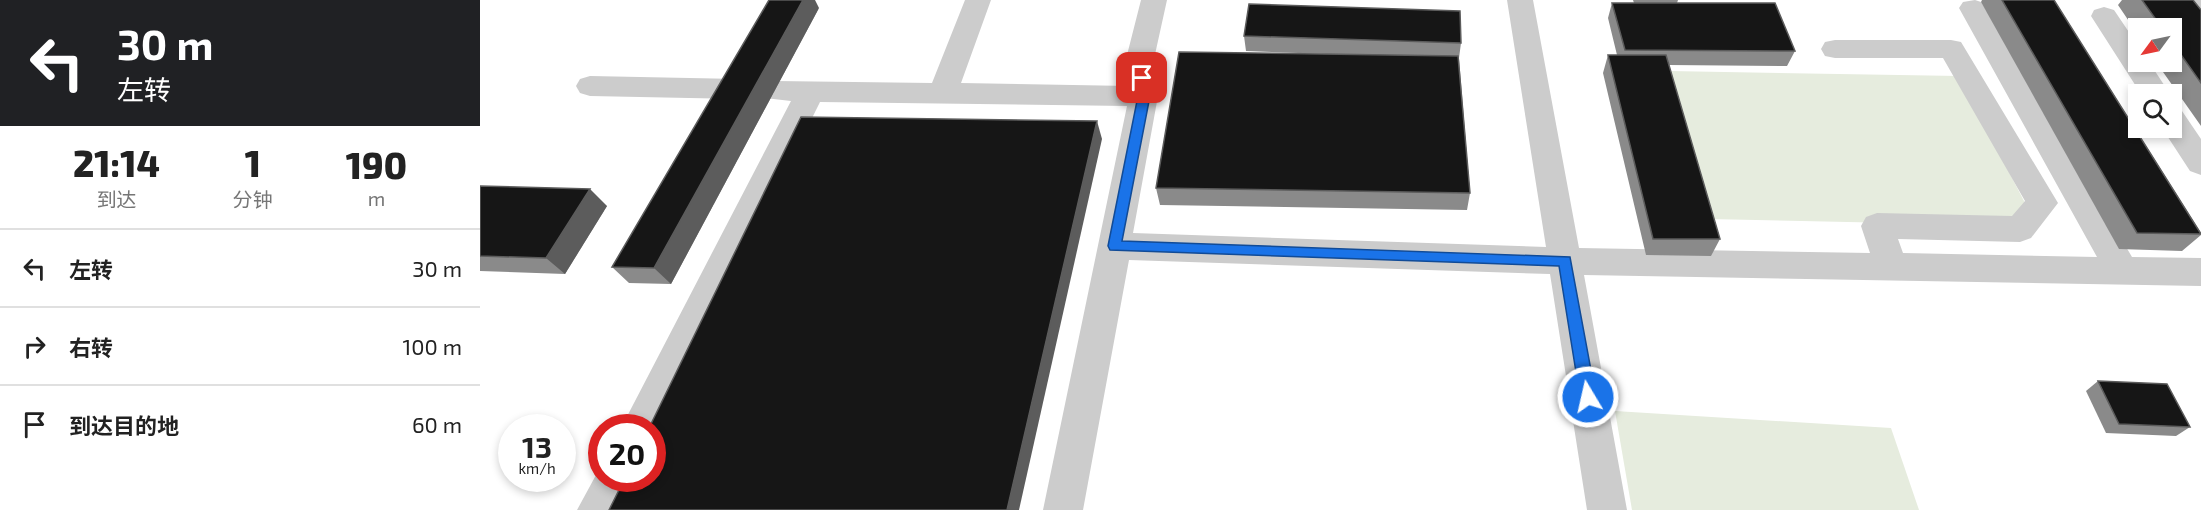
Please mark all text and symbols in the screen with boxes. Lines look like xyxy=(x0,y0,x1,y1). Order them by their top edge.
text: 30 m xyxy=(117,18,213,68)
north arrow xyxy=(2128,18,2182,72)
map controls xyxy=(2128,18,2182,138)
icon: left xyxy=(18,24,96,102)
pin xyxy=(1116,52,1167,103)
icon: arrive xyxy=(1125,61,1158,94)
text: 左转 xyxy=(117,73,171,105)
button: search xyxy=(2128,84,2182,138)
text: 21:14 xyxy=(73,141,160,184)
text: 1 xyxy=(245,141,261,184)
text: 190 xyxy=(346,143,407,186)
text: m xyxy=(368,186,385,210)
text: 到达 xyxy=(96,187,136,211)
text: 分钟 xyxy=(233,187,273,211)
icon: left xyxy=(18,252,51,285)
text: 30 m xyxy=(412,255,462,281)
text: 左转 xyxy=(69,256,113,282)
icon: right xyxy=(18,330,51,363)
text: 100 m xyxy=(403,333,462,359)
text: 右转 xyxy=(69,334,113,360)
position arrow xyxy=(1556,365,1620,429)
icon: arrive xyxy=(18,408,51,441)
text: 60 m xyxy=(412,411,462,437)
text: 到达目的地 xyxy=(69,412,179,438)
speed limit sign: 20 xyxy=(588,414,666,492)
text: 13 xyxy=(522,428,552,464)
text: km/h xyxy=(518,459,556,477)

